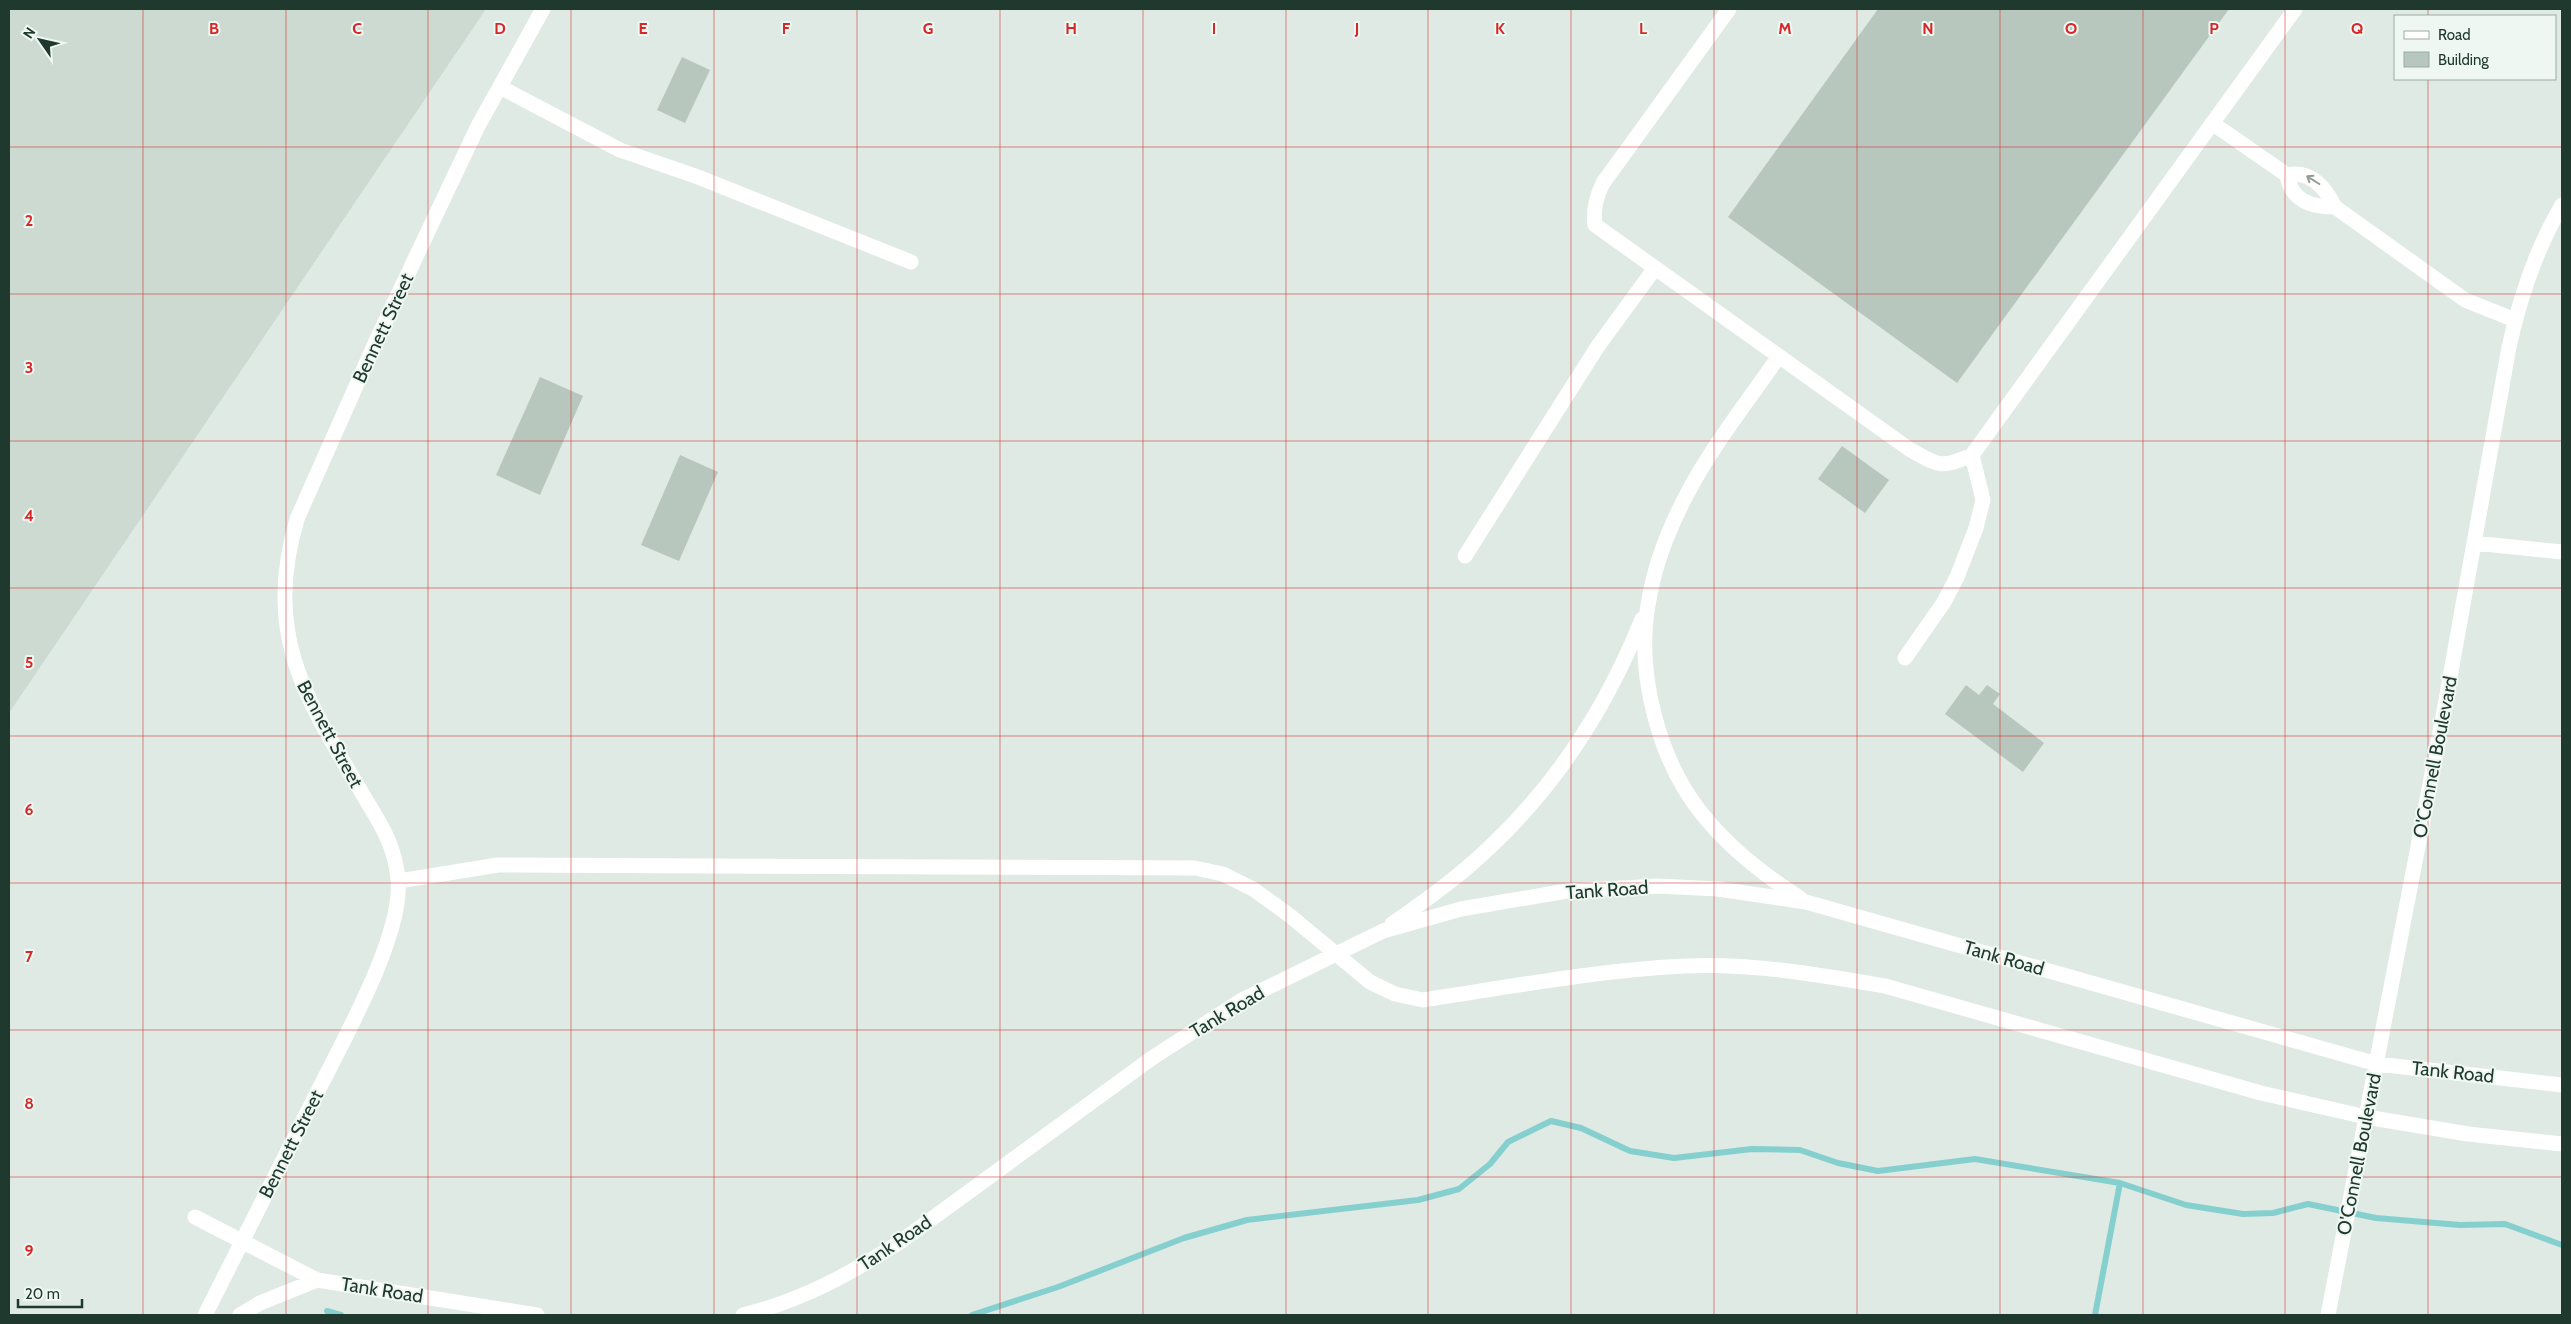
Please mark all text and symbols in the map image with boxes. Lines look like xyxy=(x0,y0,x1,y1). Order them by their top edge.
north arrow xyxy=(15,15,65,65)
legend xyxy=(2394,15,2556,80)
text: B xyxy=(209,19,219,38)
text: C xyxy=(352,19,362,38)
text: D xyxy=(494,19,506,38)
text: E xyxy=(638,19,648,38)
text: F xyxy=(782,19,791,38)
text: G xyxy=(923,19,933,38)
text: H xyxy=(1065,19,1077,38)
text: I xyxy=(1212,19,1216,38)
text: J xyxy=(1354,19,1359,38)
text: K xyxy=(1495,19,1505,38)
text: L xyxy=(1639,19,1647,38)
text: M xyxy=(1778,19,1792,38)
text: N xyxy=(1922,19,1934,38)
text: O xyxy=(2065,19,2077,38)
text: P xyxy=(2209,19,2219,38)
text: Q xyxy=(2351,19,2363,38)
text: N xyxy=(19,24,39,42)
text: Road xyxy=(2438,26,2471,44)
text: Building xyxy=(2438,51,2489,69)
one-way arrow xyxy=(2306,175,2320,185)
text: 2 xyxy=(25,211,33,230)
street label: Bennett Street xyxy=(348,269,419,386)
text: 3 xyxy=(25,358,33,377)
text: 4 xyxy=(24,506,34,525)
text: 5 xyxy=(25,653,33,672)
street label: O'Connell Boulevard xyxy=(2408,674,2462,840)
street label: Bennett Street xyxy=(292,677,368,792)
text: 6 xyxy=(25,800,34,819)
street label: Tank Road xyxy=(1565,876,1649,904)
street label: Tank Road xyxy=(1961,936,2047,980)
text: 7 xyxy=(25,947,34,966)
street label: Tank Road xyxy=(1186,981,1268,1043)
street label: Tank Road xyxy=(2411,1056,2495,1088)
street label: O'Connell Boulevard xyxy=(2332,1071,2386,1237)
street label: Bennett Street xyxy=(254,1086,328,1202)
text: 8 xyxy=(24,1094,34,1113)
street label: Tank Road xyxy=(854,1210,936,1276)
text: 9 xyxy=(25,1241,34,1260)
street label: Tank Road xyxy=(339,1272,425,1308)
scale bar xyxy=(18,1276,81,1308)
text: 20 m xyxy=(25,1285,60,1303)

